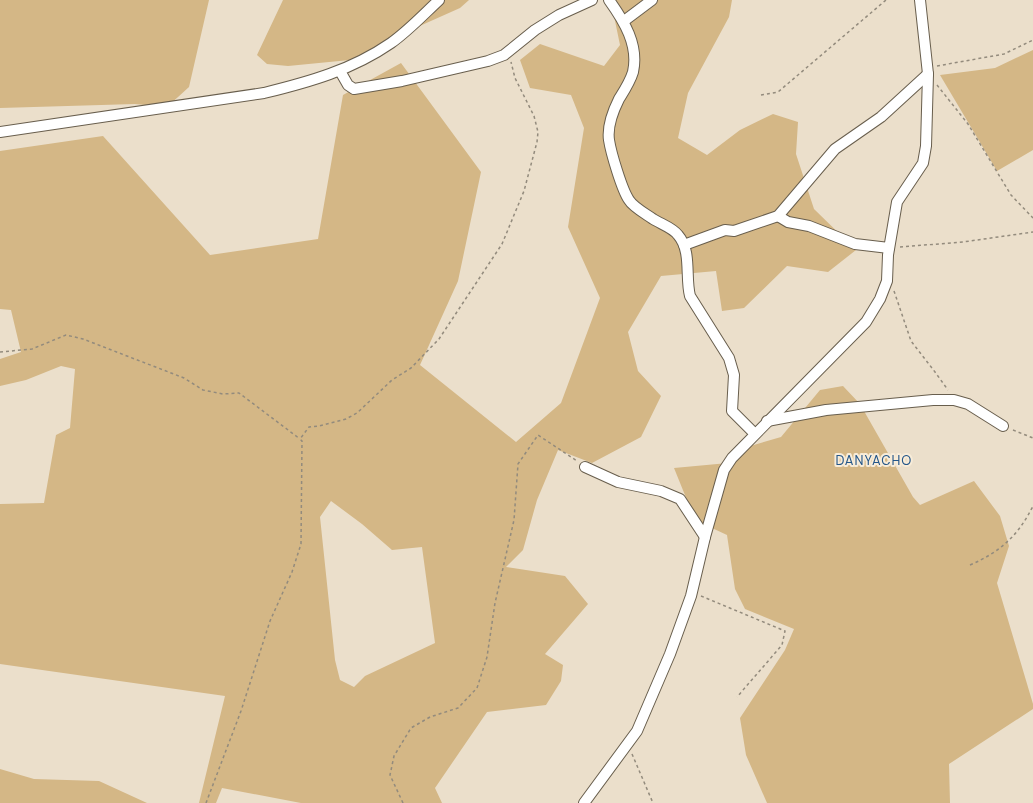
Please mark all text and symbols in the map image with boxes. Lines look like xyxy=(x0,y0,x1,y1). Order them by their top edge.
district label: DANYACHO xyxy=(836,452,912,469)

